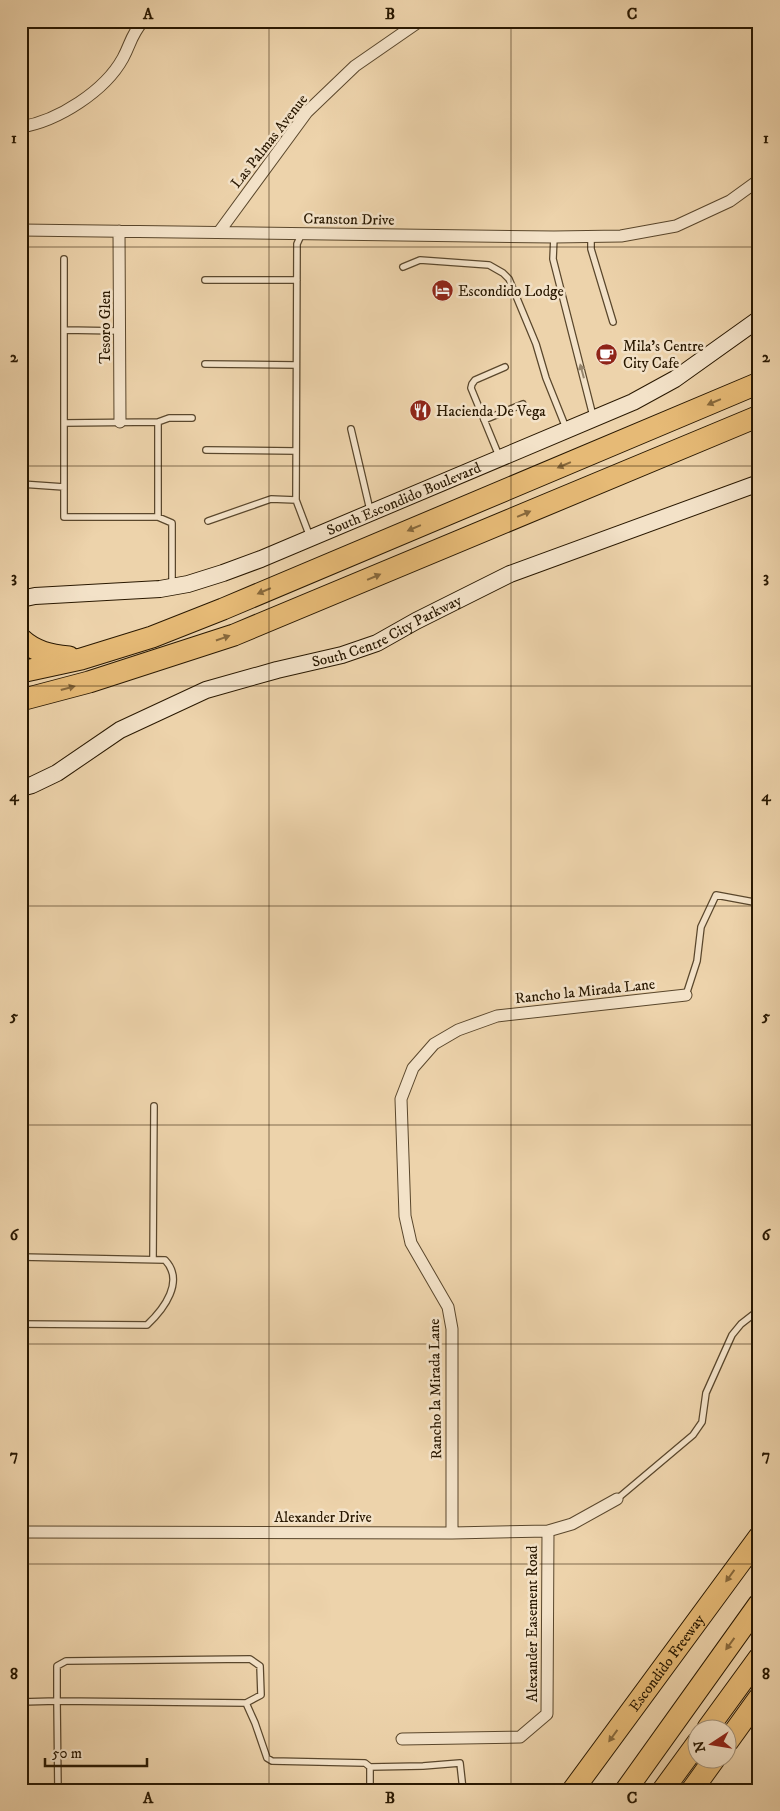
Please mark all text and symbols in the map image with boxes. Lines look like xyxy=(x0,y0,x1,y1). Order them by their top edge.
text: A xyxy=(142,4,154,24)
text: B xyxy=(385,4,395,24)
text: C xyxy=(627,4,637,24)
street label: Las Palmas Avenue xyxy=(227,90,312,192)
text: 1 xyxy=(11,128,17,148)
text: 1 xyxy=(763,128,769,148)
street label: Cranston Drive xyxy=(303,209,395,230)
hotel icon: Escondido Lodge xyxy=(430,279,454,303)
place label: Escondido Lodge xyxy=(458,282,564,301)
street label: Tesoro Glen xyxy=(96,290,115,364)
place label: Mila's Centre City Cafe xyxy=(623,337,704,373)
cafe icon: Mila's Centre City Cafe xyxy=(595,343,619,367)
text: 2 xyxy=(10,347,19,367)
text: 2 xyxy=(762,347,771,367)
one-way arrow xyxy=(577,364,585,379)
restaurant icon: Hacienda De Vega xyxy=(408,399,432,423)
one-way arrow xyxy=(707,399,721,407)
place label: Hacienda De Vega xyxy=(436,402,546,421)
street label: South Escondido Boulevard xyxy=(324,458,484,540)
one-way arrow xyxy=(557,462,571,470)
one-way arrow xyxy=(517,510,531,518)
one-way arrow xyxy=(407,525,421,533)
text: 3 xyxy=(11,567,17,587)
text: 3 xyxy=(763,567,769,587)
one-way arrow xyxy=(367,572,381,580)
one-way arrow xyxy=(257,588,271,596)
street label: South Centre City Parkway xyxy=(310,590,466,672)
one-way arrow xyxy=(216,634,231,642)
one-way arrow xyxy=(61,683,76,691)
text: 4 xyxy=(8,786,19,806)
text: 4 xyxy=(760,786,771,806)
street label: Rancho la Mirada Lane xyxy=(514,975,656,1008)
text: 5 xyxy=(9,1006,18,1026)
text: 5 xyxy=(761,1006,770,1026)
text: 6 xyxy=(10,1225,20,1245)
text: 6 xyxy=(762,1225,772,1245)
street label: Rancho la Mirada Lane xyxy=(425,1318,446,1460)
text: 7 xyxy=(10,1445,18,1465)
text: 7 xyxy=(762,1445,770,1465)
street label: Alexander Drive xyxy=(274,1508,372,1527)
street label: Alexander Easement Road xyxy=(523,1545,542,1702)
one-way arrow xyxy=(724,1569,735,1582)
street label: Escondido Freeway xyxy=(625,1610,710,1715)
one-way arrow xyxy=(725,1637,735,1650)
text: 8 xyxy=(10,1664,18,1684)
text: 8 xyxy=(762,1664,770,1684)
north arrow xyxy=(688,1718,738,1768)
one-way arrow xyxy=(608,1729,618,1743)
scale bar xyxy=(45,1736,148,1768)
text: N xyxy=(690,1739,710,1754)
text: 50 m xyxy=(52,1744,82,1763)
text: A xyxy=(142,1788,154,1808)
text: B xyxy=(385,1788,395,1808)
text: C xyxy=(627,1788,637,1808)

